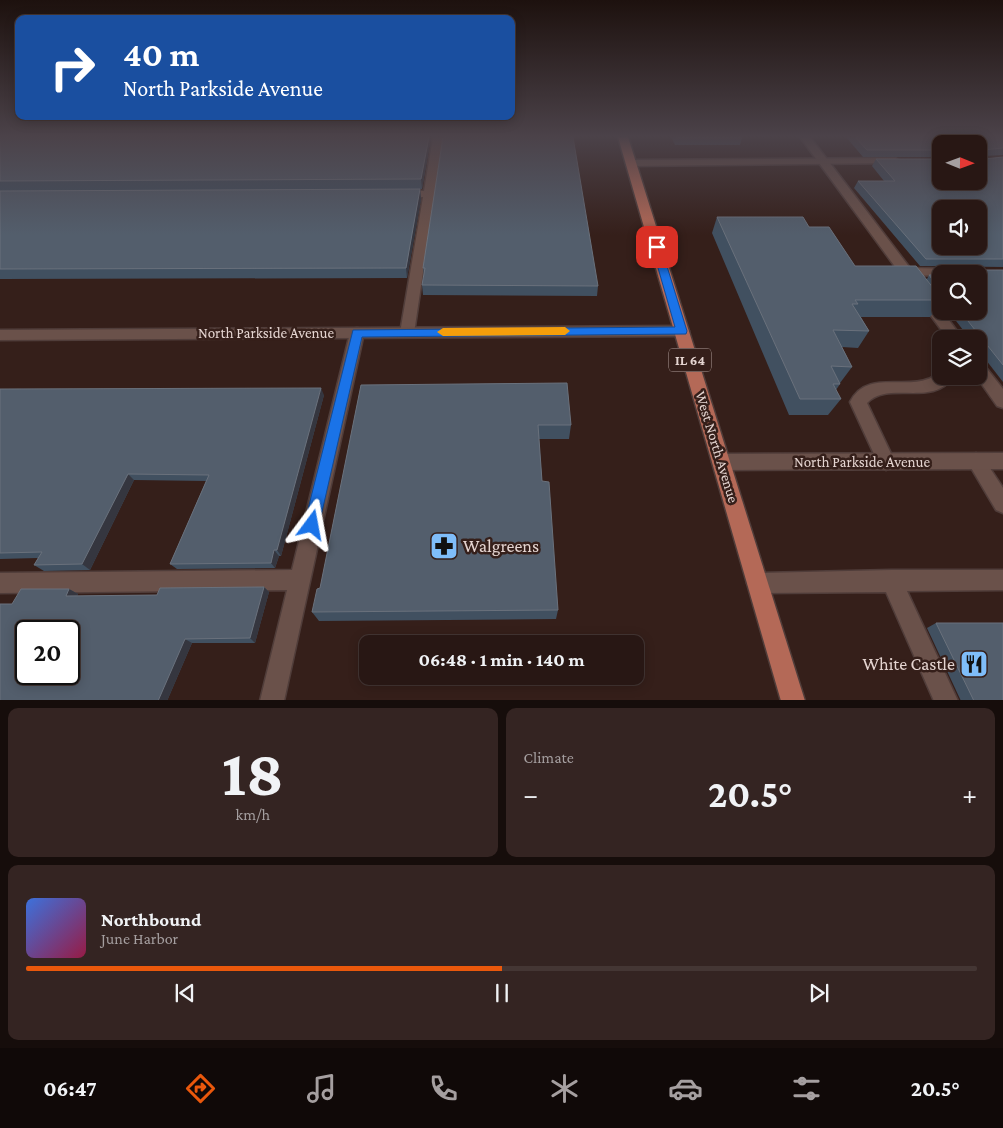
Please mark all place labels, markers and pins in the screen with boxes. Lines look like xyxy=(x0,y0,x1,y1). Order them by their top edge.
pin xyxy=(636,226,678,268)
pharmacy icon: Walgreens xyxy=(429,531,459,561)
place label: Walgreens xyxy=(463,536,539,556)
restaurant icon: White Castle xyxy=(959,649,989,679)
place label: White Castle xyxy=(862,654,955,674)

